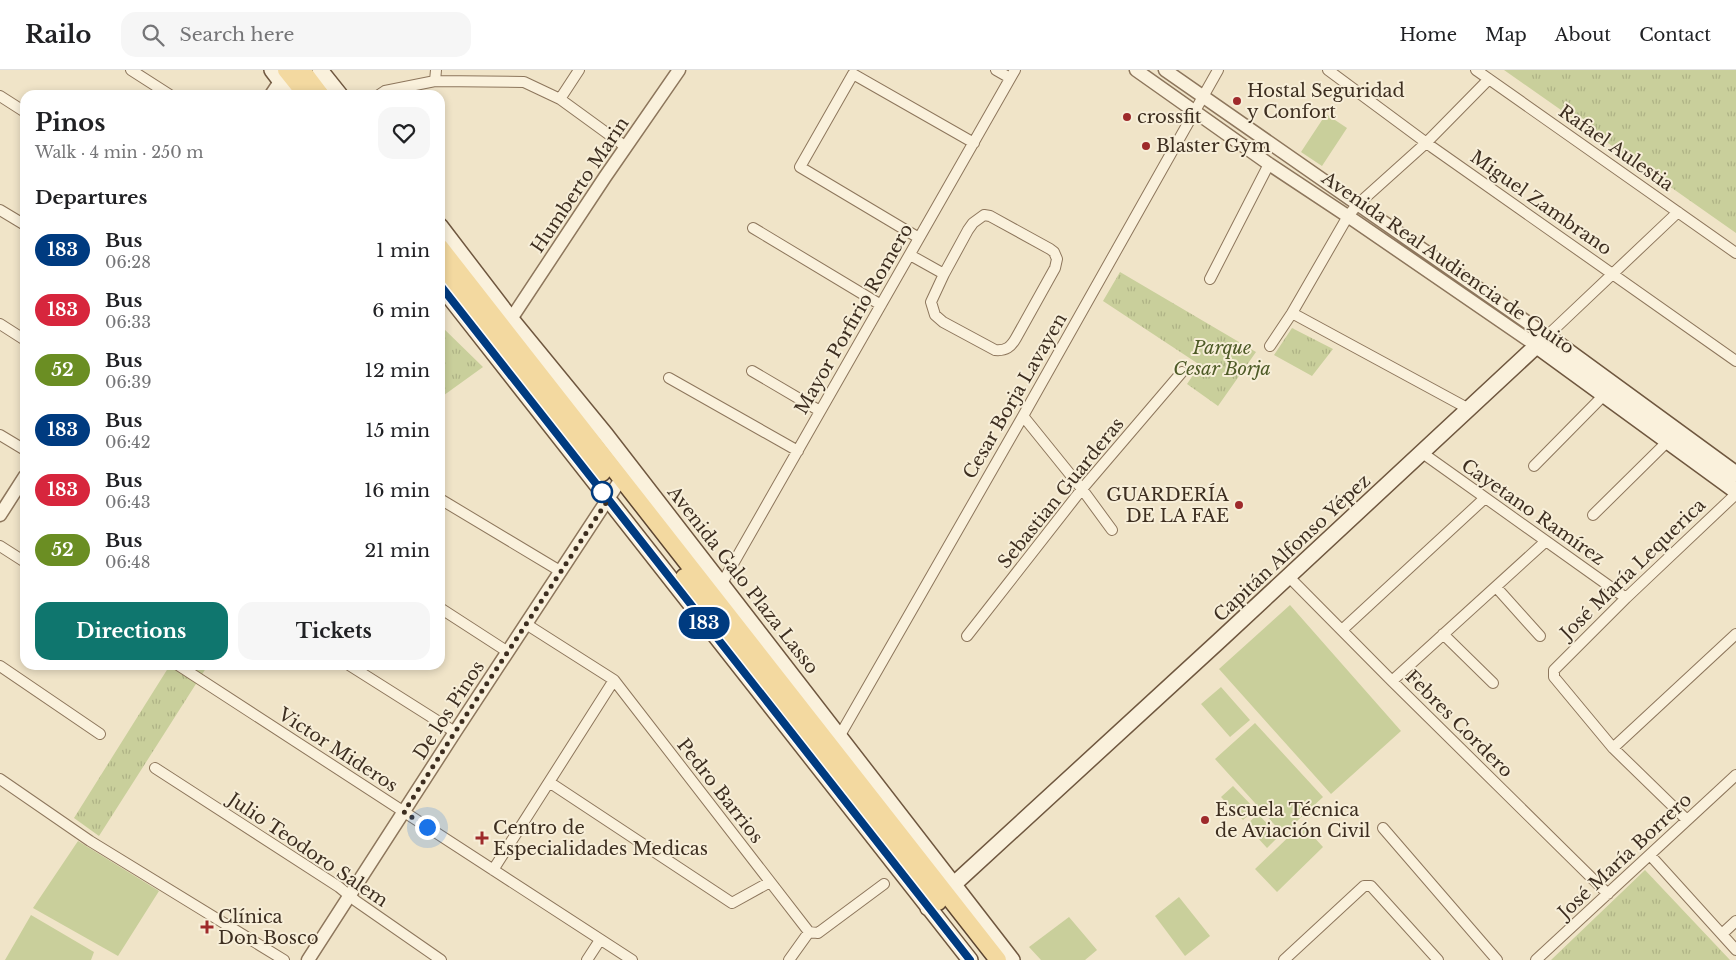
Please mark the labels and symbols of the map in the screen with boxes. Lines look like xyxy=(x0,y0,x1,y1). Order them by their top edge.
place label: Hostal Seguridad y Confort xyxy=(1247,80,1405,123)
marker: Hostal Seguridad y Confort xyxy=(1231,95,1243,107)
street label: Rafael Aulestia xyxy=(1554,100,1678,196)
place label: crossfit xyxy=(1137,106,1202,128)
marker: crossfit xyxy=(1121,111,1133,123)
street label: Humberto Marin xyxy=(526,113,634,257)
place label: Blaster Gym xyxy=(1156,135,1270,157)
marker: Blaster Gym xyxy=(1140,140,1152,152)
street label: Miguel Zambrano xyxy=(1466,146,1616,260)
street label: Avenida Real Audiencia de Quito xyxy=(1317,167,1578,359)
street label: Mayor Porfirio Romero xyxy=(790,220,918,418)
street label: Cesar Borja Lavayen xyxy=(959,309,1071,483)
park label: Parque Cesar Borja xyxy=(1173,337,1271,380)
street label: Sebastian Guarderas xyxy=(993,413,1129,573)
street label: Cayetano Ramírez xyxy=(1457,454,1609,570)
street label: Capitán Alfonso Yépez xyxy=(1209,470,1375,626)
unlabelled marker xyxy=(591,481,613,503)
street label: Avenida Galo Plaza Lasso xyxy=(662,481,823,678)
place label: GUARDERÍA DE LA FAE xyxy=(1106,483,1230,527)
street label: José María Lequerica xyxy=(1554,494,1710,645)
marker: GUARDERÍA DE LA FAE xyxy=(1233,499,1245,511)
line badge: 183 xyxy=(675,607,733,639)
street label: De los Pinos xyxy=(409,657,489,763)
street label: Febres Cordero xyxy=(1401,666,1517,782)
street label: Victor Mideros xyxy=(273,703,402,797)
street label: Pedro Barrios xyxy=(672,734,768,848)
street label: Julio Teodoro Salem xyxy=(222,787,392,912)
street label: José María Borrero xyxy=(1552,789,1696,925)
place label: Escuela Técnica de Aviación Civil xyxy=(1215,799,1371,842)
marker: Escuela Técnica de Aviación Civil xyxy=(1199,814,1211,826)
your location xyxy=(415,815,440,840)
place label: Centro de Especialidades Medicas xyxy=(493,817,708,860)
marker: Centro de Especialidades Medicas xyxy=(475,831,489,845)
place label: Clínica Don Bosco xyxy=(218,906,318,949)
marker: Clínica Don Bosco xyxy=(200,920,214,934)

